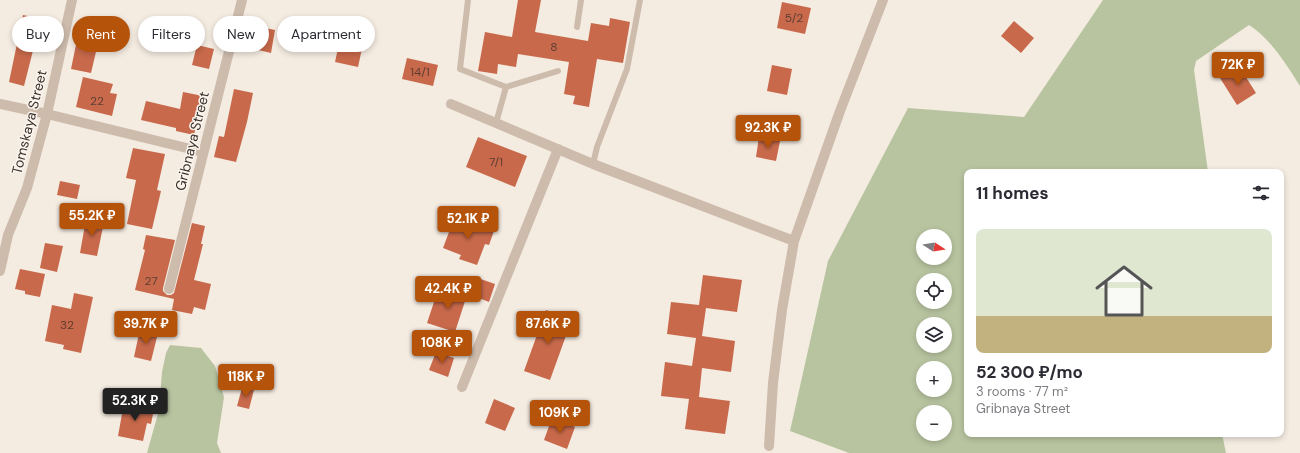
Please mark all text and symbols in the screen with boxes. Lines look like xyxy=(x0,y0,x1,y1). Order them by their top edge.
house number: 5/2 xyxy=(785,10,803,26)
chip: Buy xyxy=(12,16,64,52)
chip: Rent xyxy=(72,16,130,52)
chip: Filters xyxy=(138,16,205,52)
chip: New xyxy=(213,16,269,52)
chip: Apartment xyxy=(277,16,375,52)
house number: 8 xyxy=(550,39,558,55)
pin: 72K ₽ xyxy=(1210,52,1266,86)
text: 72K ₽ xyxy=(1221,56,1255,73)
house number: 14/1 xyxy=(410,64,430,80)
street label: Tomskaya Street xyxy=(7,68,51,176)
street label: Gribnaya Street xyxy=(171,89,213,193)
house number: 22 xyxy=(90,93,104,109)
pin: 92.3K ₽ xyxy=(731,115,805,149)
text: 92.3K ₽ xyxy=(745,119,791,136)
house number: 7/1 xyxy=(489,154,503,170)
text: 11 homes xyxy=(976,182,1049,204)
icon: filters xyxy=(1250,182,1272,204)
pin: 55.2K ₽ xyxy=(55,203,129,237)
pin: 52.1K ₽ xyxy=(431,206,505,240)
text: 55.2K ₽ xyxy=(69,207,116,224)
text: 52.1K ₽ xyxy=(446,210,490,227)
north arrow xyxy=(916,229,952,265)
map controls xyxy=(916,229,952,441)
icon: home xyxy=(1088,255,1160,327)
house number: 27 xyxy=(144,273,158,289)
button: locate xyxy=(916,273,952,309)
pin: 42.4K ₽ xyxy=(411,276,485,310)
text: 42.4K ₽ xyxy=(424,280,472,297)
pin: 39.7K ₽ xyxy=(109,311,183,345)
pin: 87.6K ₽ xyxy=(511,311,585,345)
text: 39.7K ₽ xyxy=(123,315,169,332)
text: 87.6K ₽ xyxy=(525,315,571,332)
house number: 32 xyxy=(60,317,74,333)
button: layers xyxy=(916,317,952,353)
pin: 108K ₽ xyxy=(409,330,475,364)
text: 108K ₽ xyxy=(421,334,463,351)
button: + xyxy=(916,361,952,397)
text: 52 300 ₽/mo xyxy=(976,361,1083,383)
pin: 118K ₽ xyxy=(213,364,279,398)
text: 118K ₽ xyxy=(227,368,265,385)
text: 3 rooms · 77 m² xyxy=(976,383,1068,400)
pin: 52.3K ₽ xyxy=(98,388,172,422)
text: 52.3K ₽ xyxy=(112,392,158,409)
pin: 109K ₽ xyxy=(527,400,593,434)
text: Gribnaya Street xyxy=(976,400,1070,417)
text: 109K ₽ xyxy=(539,404,581,421)
button: − xyxy=(916,405,952,441)

